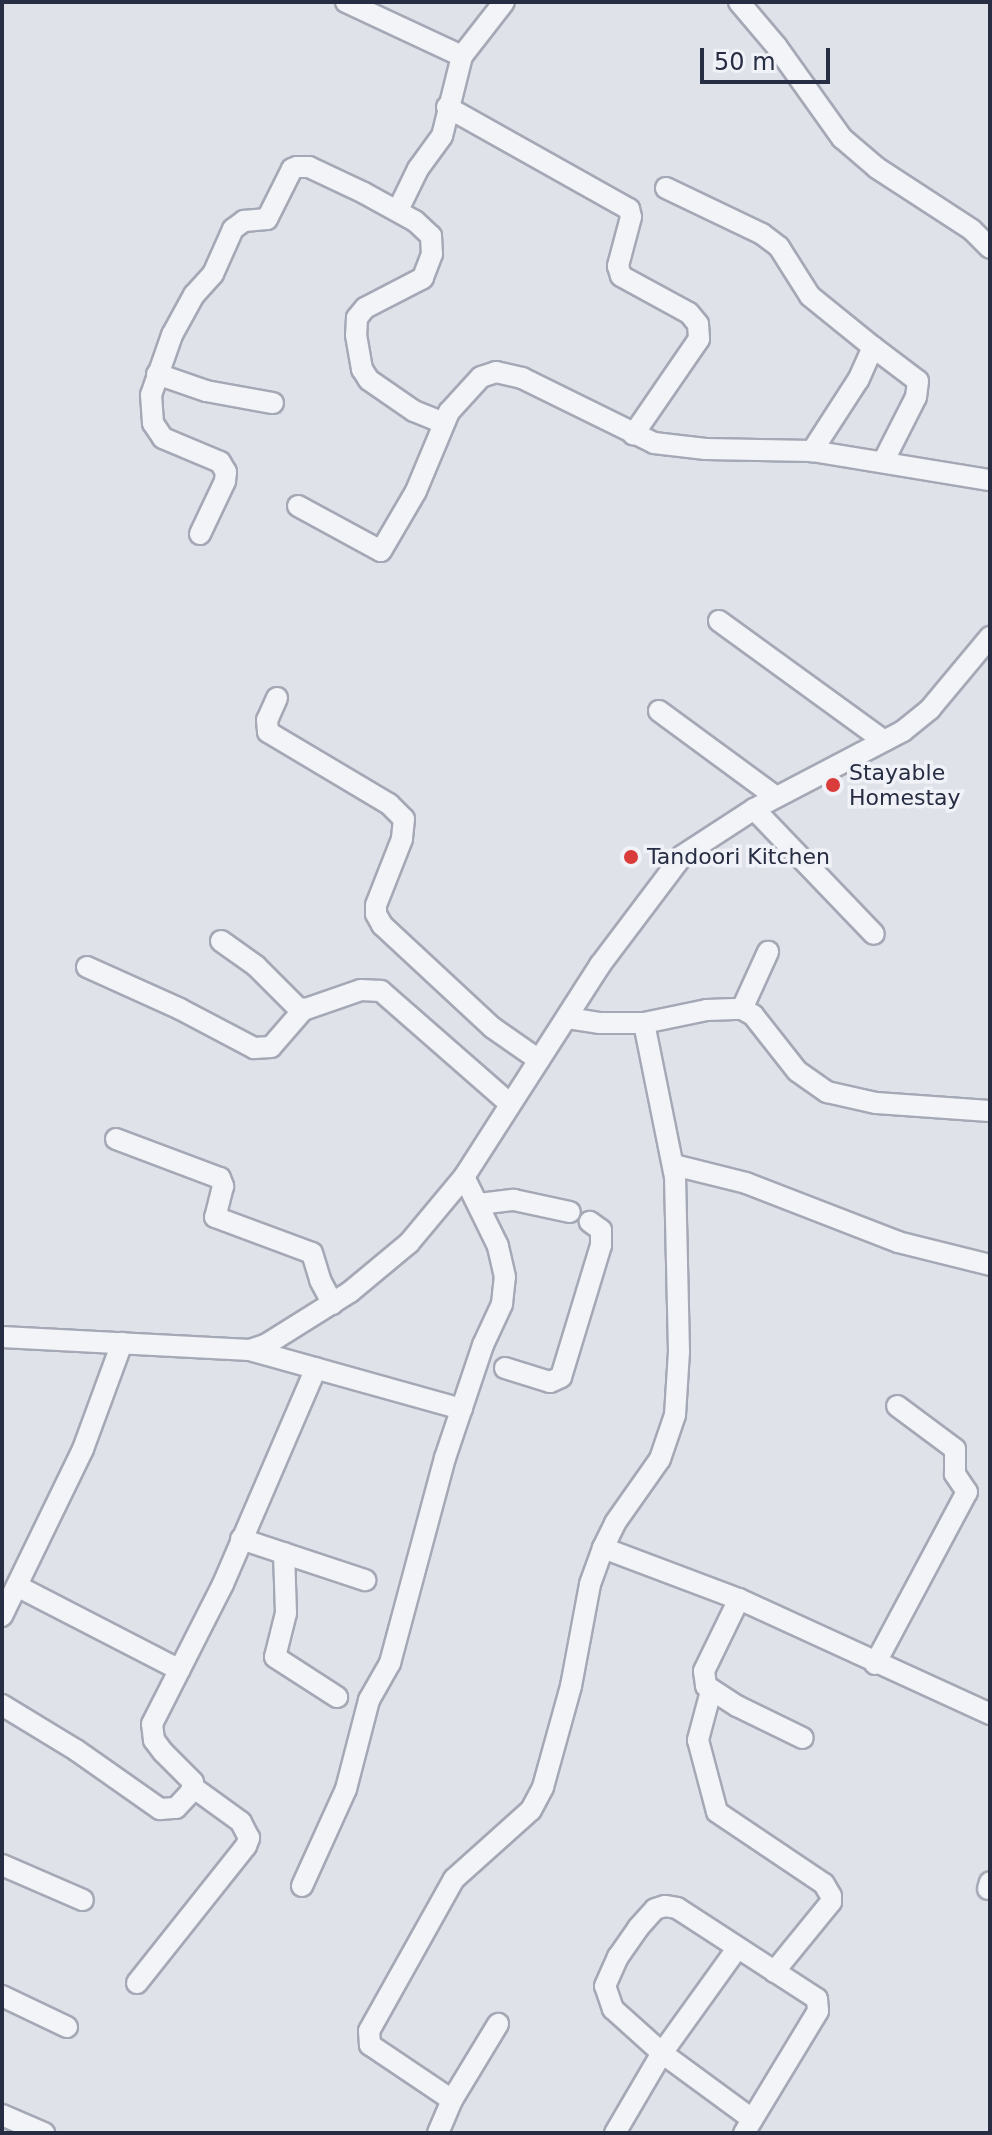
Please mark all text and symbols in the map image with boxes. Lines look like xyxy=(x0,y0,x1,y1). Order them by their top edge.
scale bar xyxy=(704,32,834,82)
text: 50 m xyxy=(714,48,776,76)
place label: Stayable Homestay xyxy=(849,759,961,810)
marker: Stayable Homestay xyxy=(824,776,842,794)
place label: Tandoori Kitchen xyxy=(647,844,830,870)
marker: Tandoori Kitchen xyxy=(622,848,640,866)

